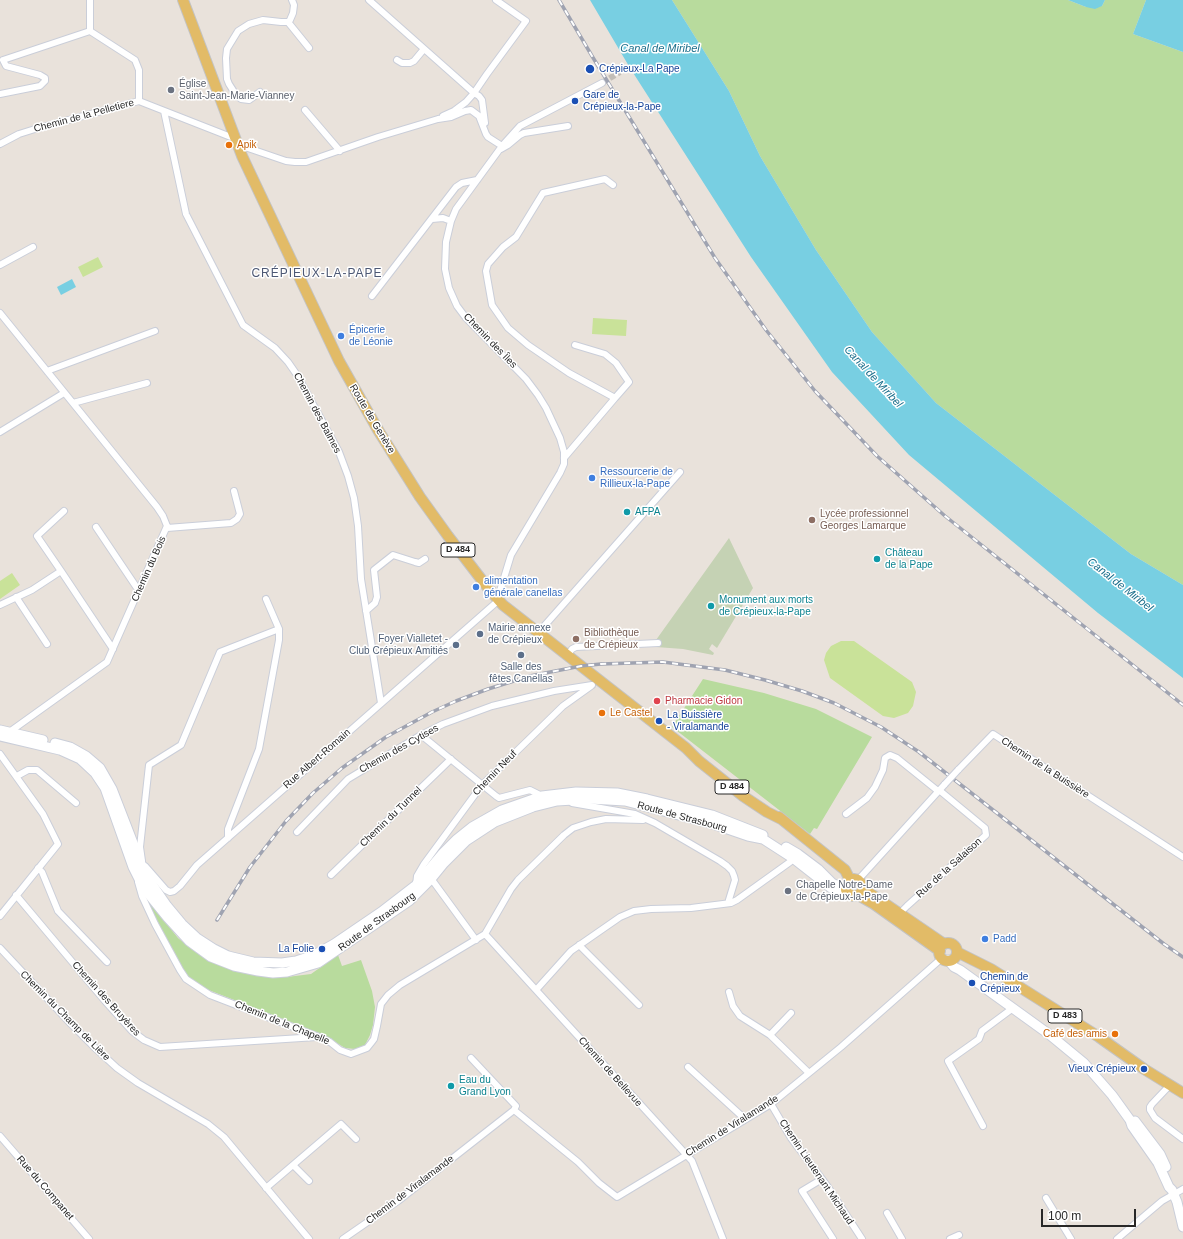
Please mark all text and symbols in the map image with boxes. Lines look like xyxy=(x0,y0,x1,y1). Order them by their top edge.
water label: Canal de Miribel xyxy=(620,42,700,56)
marker: Crépieux-La Pape xyxy=(584,63,596,75)
place label: Crépieux-La Pape xyxy=(599,63,680,75)
place label: Église Saint-Jean-Marie-Vianney xyxy=(179,78,294,102)
marker: Église Saint-Jean-Marie-Vianney xyxy=(166,85,176,95)
place label: Gare de Crépieux-la-Pape xyxy=(583,89,661,112)
marker: Gare de Crépieux-la-Pape xyxy=(570,96,580,106)
street label: Chemin de la Pelletiere xyxy=(33,97,135,135)
place label: Apik xyxy=(237,139,256,151)
marker: Apik xyxy=(224,140,234,150)
district label: CRÉPIEUX-LA-PAPE xyxy=(251,267,383,281)
street label: Chemin des Îles xyxy=(461,311,519,371)
place label: Épicerie de Léonie xyxy=(349,324,393,348)
marker: Épicerie de Léonie xyxy=(336,331,346,341)
water label: Canal de Miribel xyxy=(841,343,905,411)
street label: Chemin des Balmes xyxy=(291,371,343,455)
street label: Route de Genève xyxy=(347,382,397,456)
place label: Ressourcerie de Rillieux-la-Pape xyxy=(600,466,673,490)
marker: Ressourcerie de Rillieux-la-Pape xyxy=(587,473,597,483)
place label: AFPA xyxy=(635,506,660,518)
marker: AFPA xyxy=(622,507,632,517)
place label: Lycée professionnel Georges Lamarque xyxy=(820,508,909,532)
marker: Lycée professionnel Georges Lamarque xyxy=(807,515,817,525)
street label: Chemin du Bois xyxy=(129,534,169,604)
road number: D 484 xyxy=(441,543,475,557)
place label: Château de la Pape xyxy=(885,547,933,570)
marker: Château de la Pape xyxy=(872,554,882,564)
water label: Canal de Miribel xyxy=(1085,555,1155,615)
place label: alimentation générale canellas xyxy=(484,575,562,598)
marker: alimentation générale canellas xyxy=(471,582,481,592)
place label: Monument aux morts de Crépieux-la-Pape xyxy=(719,594,813,618)
marker: Monument aux morts de Crépieux-la-Pape xyxy=(706,601,716,611)
place label: Mairie annexe de Crépieux xyxy=(488,622,551,646)
place label: Bibliothèque de Crépieux xyxy=(584,627,639,650)
marker: Mairie annexe de Crépieux xyxy=(475,629,485,639)
place label: Foyer Vialletet - Club Crépieux Amitiés xyxy=(349,633,448,656)
marker: Bibliothèque de Crépieux xyxy=(571,634,581,644)
marker: Foyer Vialletet - Club Crépieux Amitiés xyxy=(451,640,461,650)
marker: Salle des fêtes Canellas xyxy=(516,650,526,660)
place label: Salle des fêtes Canellas xyxy=(489,661,553,684)
place label: Pharmacie Gidon xyxy=(665,695,742,707)
marker: Pharmacie Gidon xyxy=(652,696,662,706)
place label: Le Castel xyxy=(610,707,652,719)
marker: Le Castel xyxy=(597,708,607,718)
place label: La Buissière - Viralamande xyxy=(667,709,729,732)
marker: La Buissière - Viralamande xyxy=(654,716,664,726)
street label: Chemin des Cytises xyxy=(357,722,441,776)
street label: Rue Albert-Romain xyxy=(281,727,353,791)
street label: Chemin de la Buissière xyxy=(999,735,1091,801)
street label: Chemin Neuf xyxy=(470,748,520,798)
road number: D 484 xyxy=(715,780,749,794)
street label: Chemin du Tunnel xyxy=(358,784,424,850)
street label: Route de Strasbourg xyxy=(636,799,728,835)
street label: Rue de la Salaison xyxy=(914,835,984,901)
place label: Chapelle Notre-Dame de Crépieux-la-Pape xyxy=(796,879,893,902)
marker: Chapelle Notre-Dame de Crépieux-la-Pape xyxy=(783,886,793,896)
street label: Route de Strasbourg xyxy=(336,890,418,954)
place label: Padd xyxy=(993,933,1016,945)
marker: Padd xyxy=(980,934,990,944)
place label: La Folie xyxy=(278,943,314,955)
marker: La Folie xyxy=(317,944,327,954)
street label: Chemin des Bruyères xyxy=(69,959,143,1039)
street label: Chemin du Champ de Lière xyxy=(18,969,112,1063)
place label: Chemin de Crépieux xyxy=(980,971,1028,994)
marker: Chemin de Crépieux xyxy=(967,978,977,988)
street label: Chemin de la Chapelle xyxy=(233,998,331,1048)
road number: D 483 xyxy=(1048,1009,1082,1023)
place label: Café des amis xyxy=(1043,1028,1107,1040)
marker: Café des amis xyxy=(1110,1029,1120,1039)
street label: Chemin de Bellevue xyxy=(576,1035,644,1109)
place label: Vieux Crépieux xyxy=(1068,1063,1136,1075)
marker: Vieux Crépieux xyxy=(1139,1064,1149,1074)
place label: Eau du Grand Lyon xyxy=(459,1074,511,1098)
marker: Eau du Grand Lyon xyxy=(446,1081,456,1091)
street label: Chemin de Viralamande xyxy=(683,1093,781,1159)
street label: Chemin Lieutenant Michaud xyxy=(776,1117,856,1227)
street label: Rue du Companet xyxy=(14,1153,76,1223)
street label: Chemin de Viralamande xyxy=(364,1153,456,1227)
scale bar xyxy=(1043,1201,1138,1227)
text: 100 m xyxy=(1048,1209,1081,1223)

